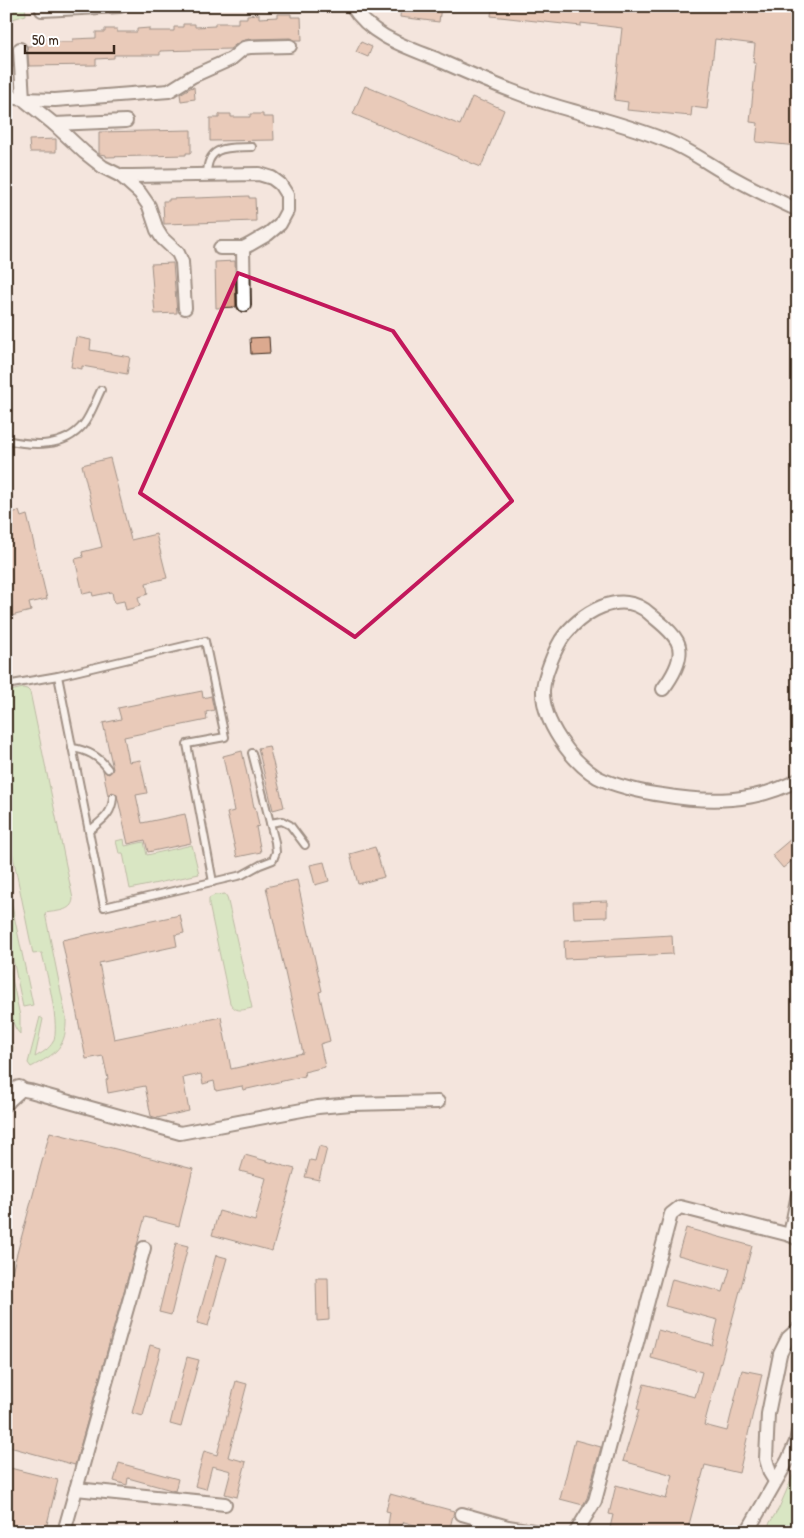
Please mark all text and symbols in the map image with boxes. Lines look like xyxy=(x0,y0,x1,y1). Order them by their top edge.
scale bar xyxy=(25,22,114,54)
text: 50 m xyxy=(32,29,59,50)

